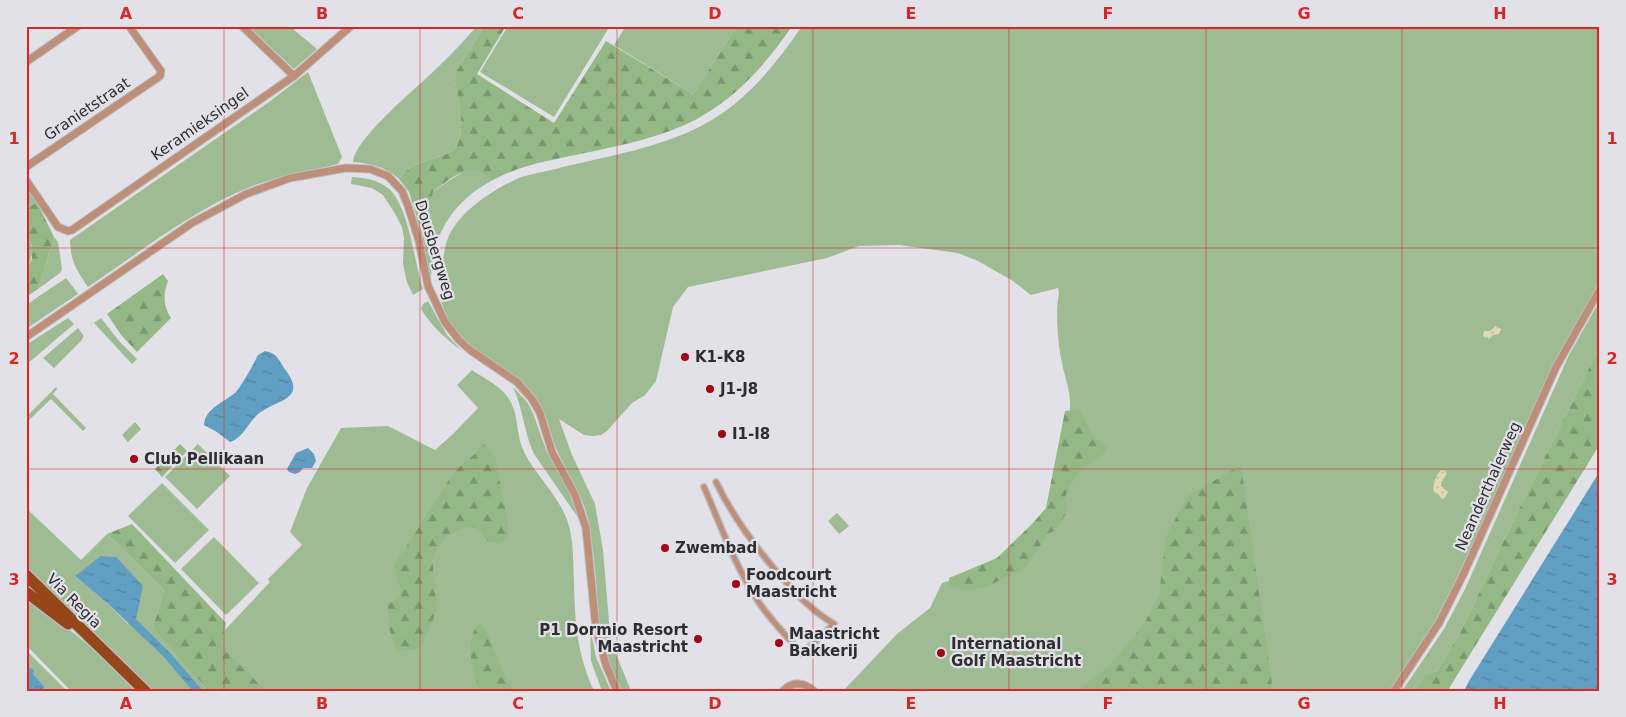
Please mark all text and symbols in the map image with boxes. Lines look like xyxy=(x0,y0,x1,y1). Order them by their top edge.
text: A xyxy=(120,4,133,23)
text: B xyxy=(316,4,328,23)
text: C xyxy=(512,4,524,23)
text: D xyxy=(708,4,722,23)
text: E xyxy=(906,4,916,23)
text: F xyxy=(1103,4,1113,23)
text: G xyxy=(1297,4,1311,23)
text: H xyxy=(1493,4,1507,23)
street label: Granietstraat xyxy=(41,74,134,144)
street label: Keramieksingel xyxy=(148,84,252,164)
text: 1 xyxy=(8,129,20,148)
text: 1 xyxy=(1606,129,1618,148)
street label: Dousbergweg xyxy=(411,198,459,302)
place label: K1-K8 xyxy=(695,348,745,366)
text: 2 xyxy=(8,349,20,368)
text: 2 xyxy=(1606,349,1618,368)
marker: K1-K8 xyxy=(679,351,691,363)
place label: J1-J8 xyxy=(719,380,758,398)
marker: J1-J8 xyxy=(704,383,716,395)
street label: Neanderthalerweg xyxy=(1451,419,1525,553)
place label: I1-I8 xyxy=(732,425,770,443)
marker: I1-I8 xyxy=(716,428,728,440)
place label: Club Pellikaan xyxy=(144,450,264,468)
marker: Club Pellikaan xyxy=(128,453,140,465)
place label: Zwembad xyxy=(675,539,757,557)
marker: Zwembad xyxy=(659,542,671,554)
place label: Foodcourt Maastricht xyxy=(746,566,837,601)
text: 3 xyxy=(8,570,20,589)
street label: Via Regia xyxy=(43,570,105,632)
text: 3 xyxy=(1606,570,1618,589)
marker: Foodcourt Maastricht xyxy=(730,578,742,590)
place label: P1 Dormio Resort Maastricht xyxy=(539,621,688,656)
place label: Maastricht Bakkerij xyxy=(789,625,880,660)
marker: P1 Dormio Resort Maastricht xyxy=(692,633,704,645)
place label: International Golf Maastricht xyxy=(951,635,1081,670)
marker: Maastricht Bakkerij xyxy=(773,637,785,649)
marker: International Golf Maastricht xyxy=(935,647,947,659)
text: A xyxy=(120,694,133,713)
text: B xyxy=(316,694,328,713)
text: C xyxy=(512,694,524,713)
text: D xyxy=(708,694,722,713)
text: E xyxy=(906,694,916,713)
text: F xyxy=(1103,694,1113,713)
text: G xyxy=(1297,694,1311,713)
text: H xyxy=(1493,694,1507,713)

